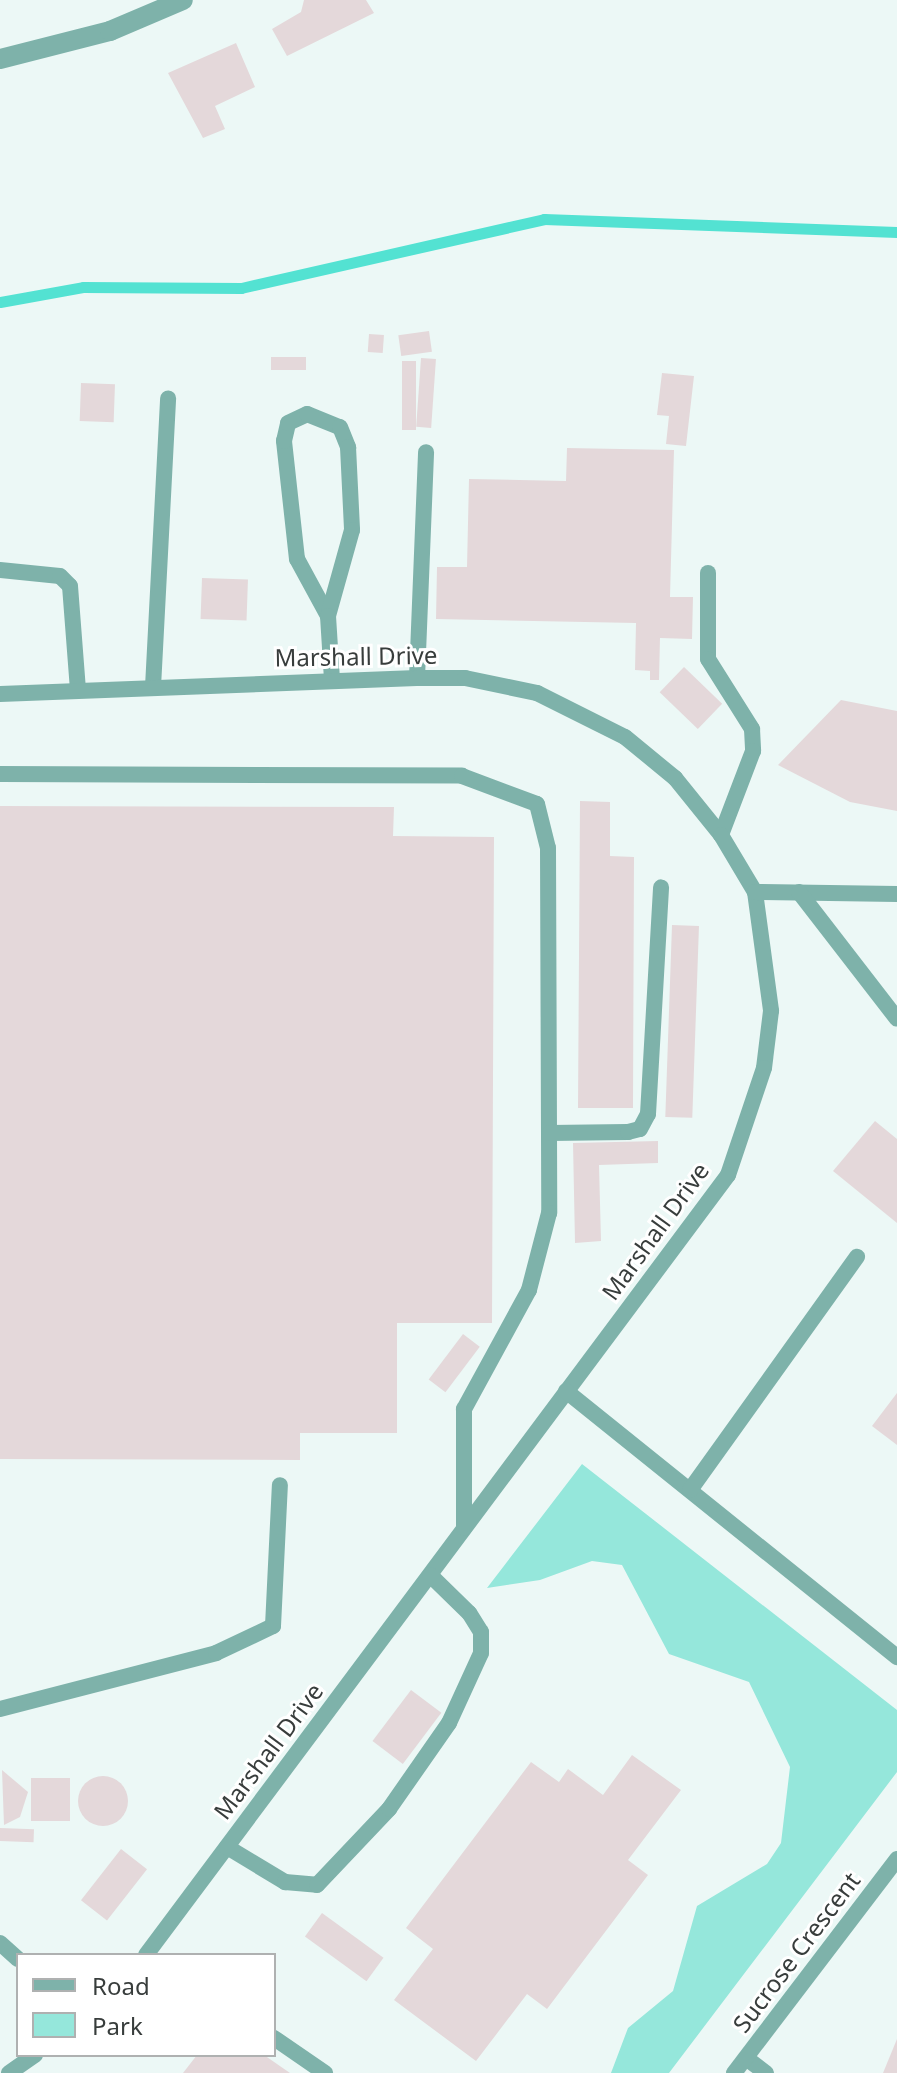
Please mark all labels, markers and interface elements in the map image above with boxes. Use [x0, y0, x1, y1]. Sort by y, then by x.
street label: Marshall Drive [274, 640, 438, 672]
street label: Marshall Drive [595, 1157, 715, 1305]
street label: Marshall Drive [207, 1677, 329, 1825]
street label: Sucrose Crescent [726, 1866, 866, 2038]
legend [16, 1953, 276, 2057]
text: Road [92, 1969, 150, 2002]
text: Park [92, 2009, 143, 2042]

